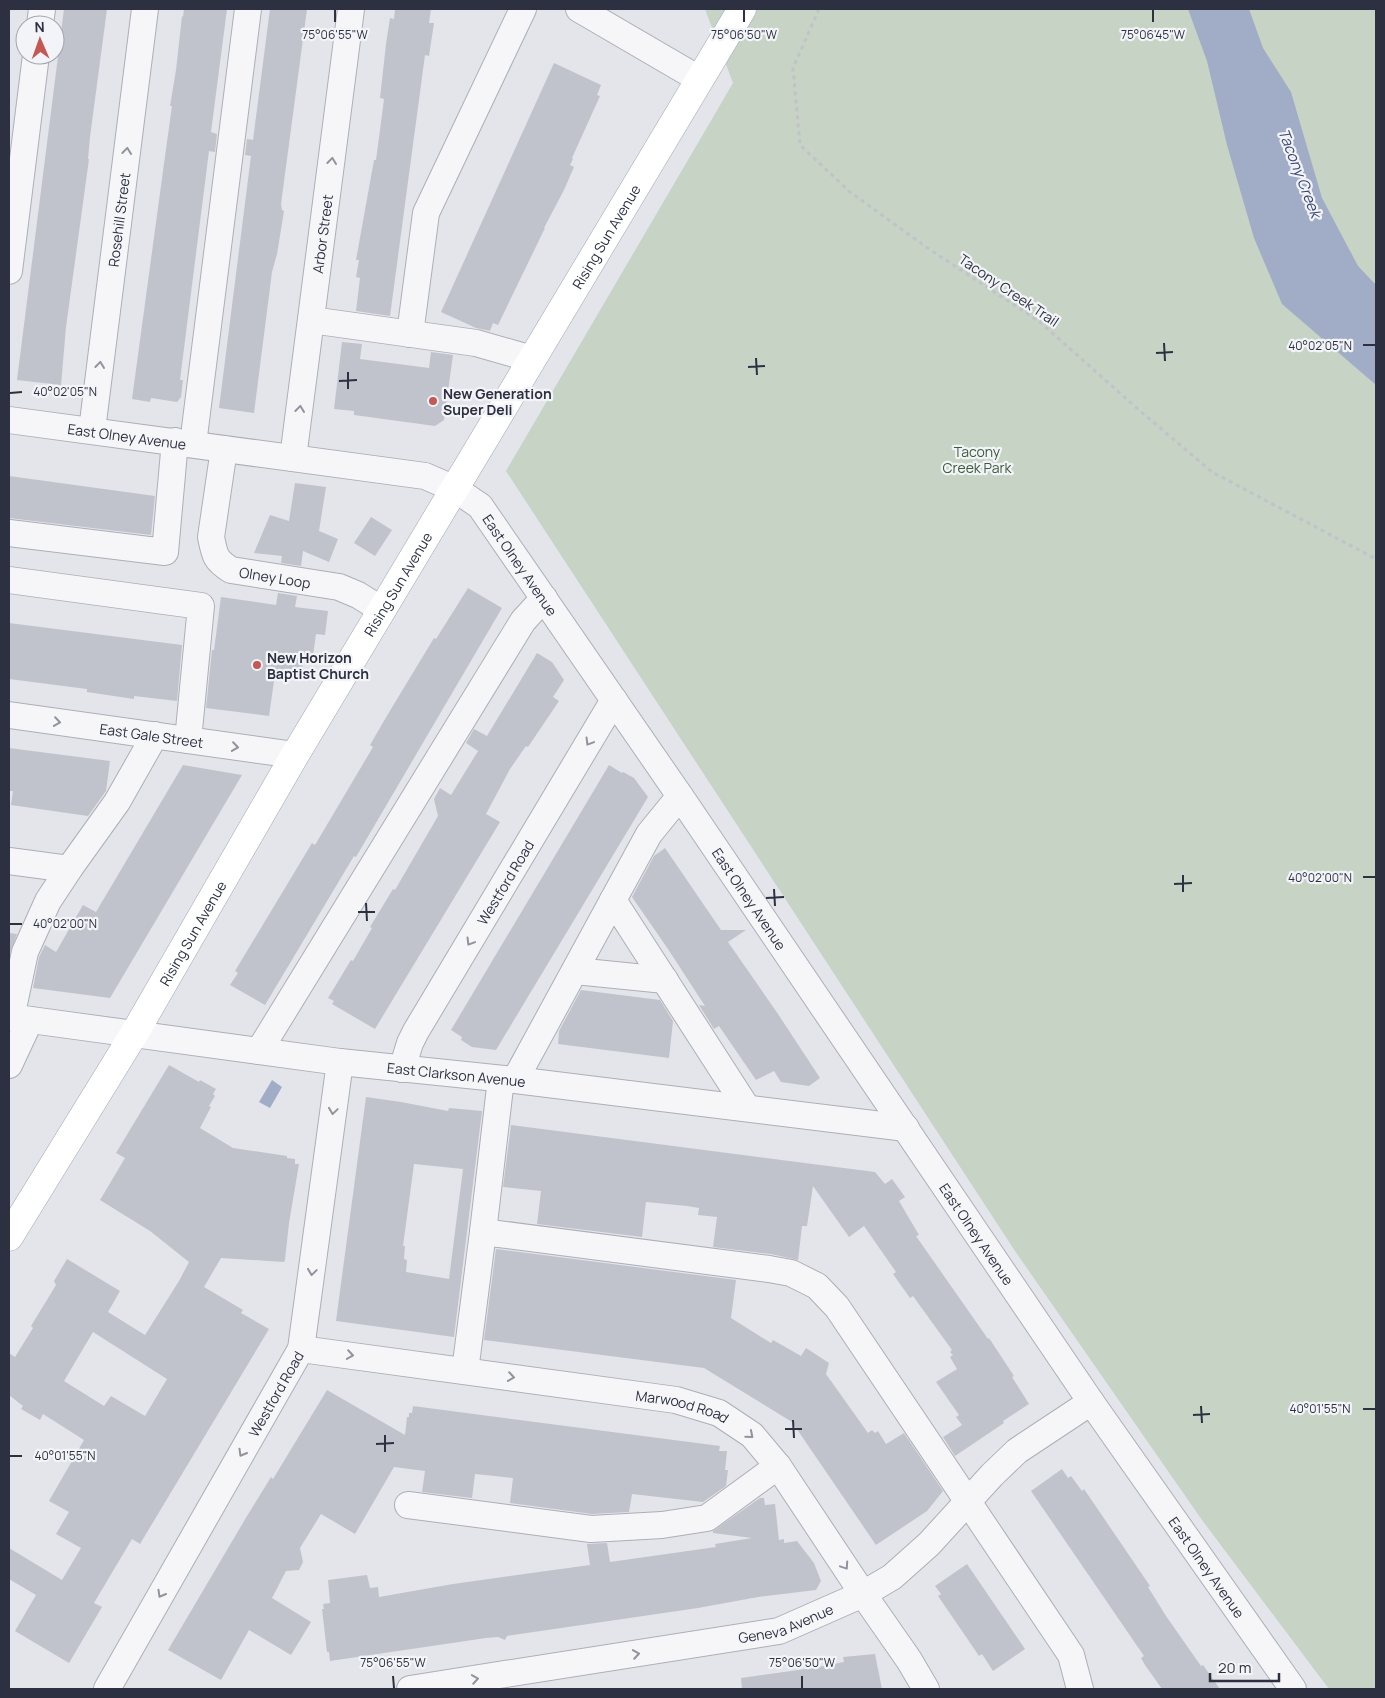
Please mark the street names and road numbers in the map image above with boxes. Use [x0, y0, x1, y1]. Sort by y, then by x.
street label: Rosehill Street [103, 171, 134, 268]
street label: Rising Sun Avenue [567, 181, 644, 292]
street label: Arbor Street [307, 193, 337, 275]
street label: Tacony Creek Trail [955, 249, 1063, 331]
street label: East Olney Avenue [66, 418, 187, 453]
street label: East Olney Avenue [479, 510, 562, 619]
street label: Rising Sun Avenue [359, 528, 436, 640]
street label: Olney Loop [238, 562, 312, 592]
street label: East Gale Street [98, 718, 205, 752]
street label: Westford Road [472, 836, 538, 928]
street label: East Olney Avenue [708, 844, 791, 953]
street label: Rising Sun Avenue [154, 877, 230, 989]
street label: East Clarkson Avenue [386, 1057, 527, 1091]
street label: East Olney Avenue [936, 1179, 1018, 1289]
street label: Westford Road [244, 1347, 307, 1440]
street label: Marwood Road [635, 1385, 733, 1427]
street label: East Olney Avenue [1165, 1513, 1249, 1621]
street label: Geneva Avenue [737, 1599, 836, 1647]

